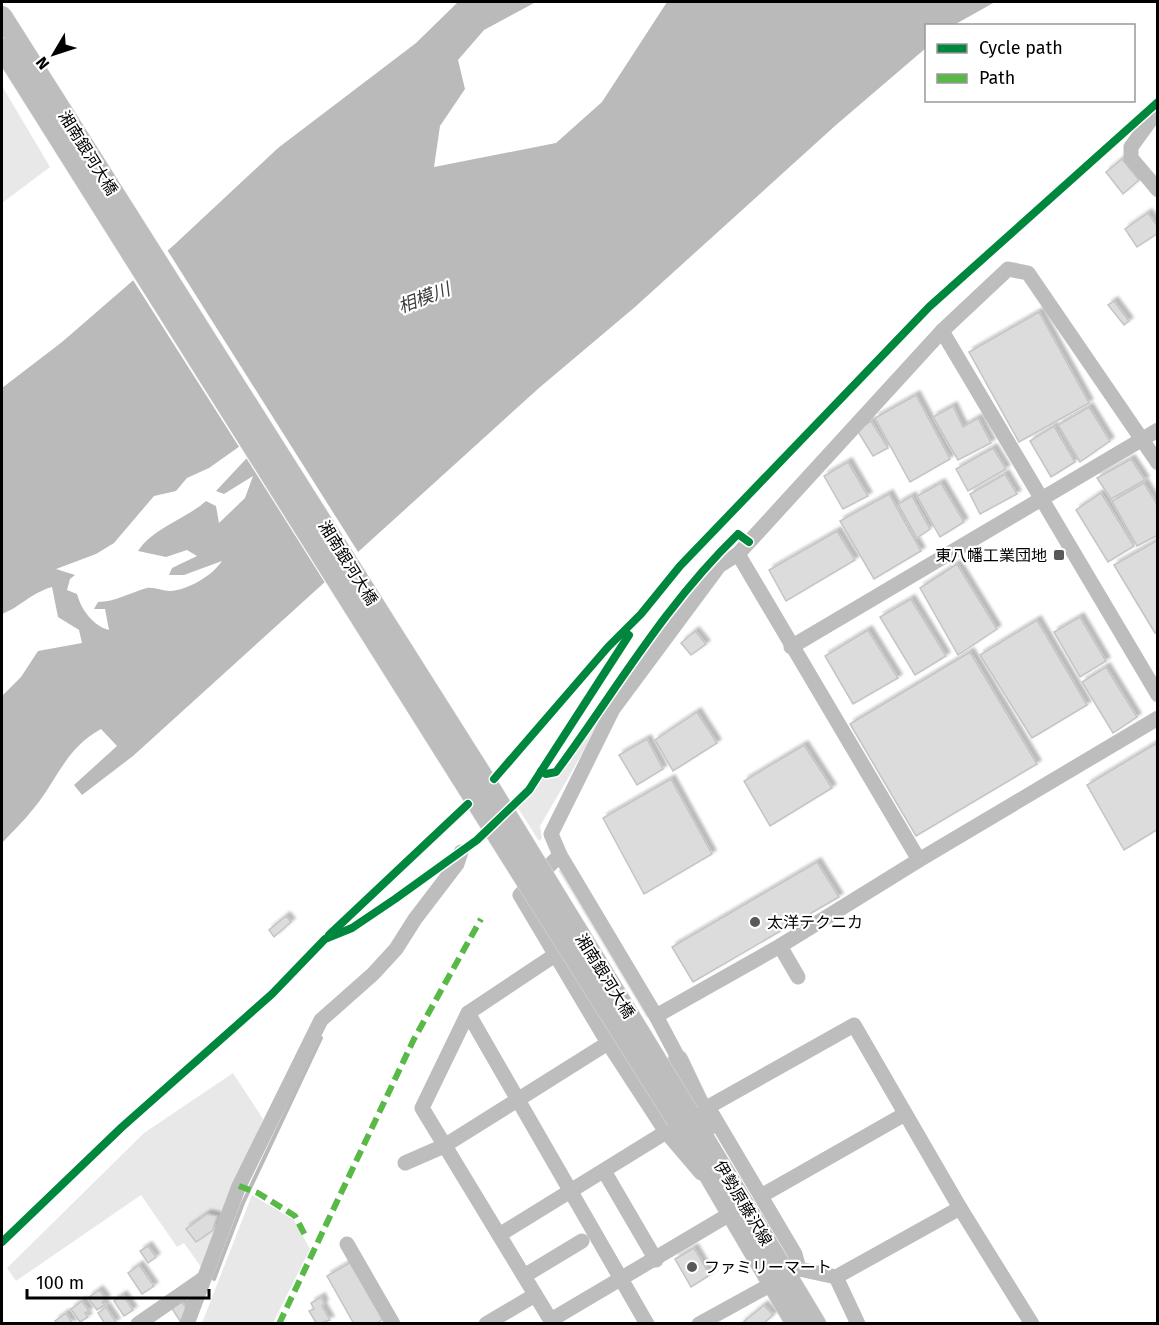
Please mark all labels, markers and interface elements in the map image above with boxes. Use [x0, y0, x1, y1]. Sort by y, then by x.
north arrow [24, 24, 84, 84]
legend [925, 24, 1135, 102]
text: Cycle path [979, 37, 1063, 59]
text: N [32, 53, 53, 73]
text: Path [979, 67, 1015, 89]
street label: 湘南銀河大橋 [55, 107, 121, 199]
water label: 相模川 [395, 277, 455, 318]
street label: 湘南銀河大橋 [315, 517, 381, 609]
place label: 東八幡工業団地 [935, 546, 1047, 565]
marker: 東八幡工業団地 [1052, 548, 1066, 562]
place label: 太洋テクニカ [767, 913, 863, 932]
marker: 太洋テクニカ [748, 915, 762, 929]
street label: 湘南銀河大橋 [572, 930, 638, 1022]
street label: 伊勢原藤沢線 [710, 1157, 776, 1249]
place label: ファミリーマート [704, 1258, 832, 1277]
marker: ファミリーマート [685, 1260, 699, 1274]
scale bar [27, 1262, 208, 1300]
text: 100 m [36, 1272, 84, 1294]

